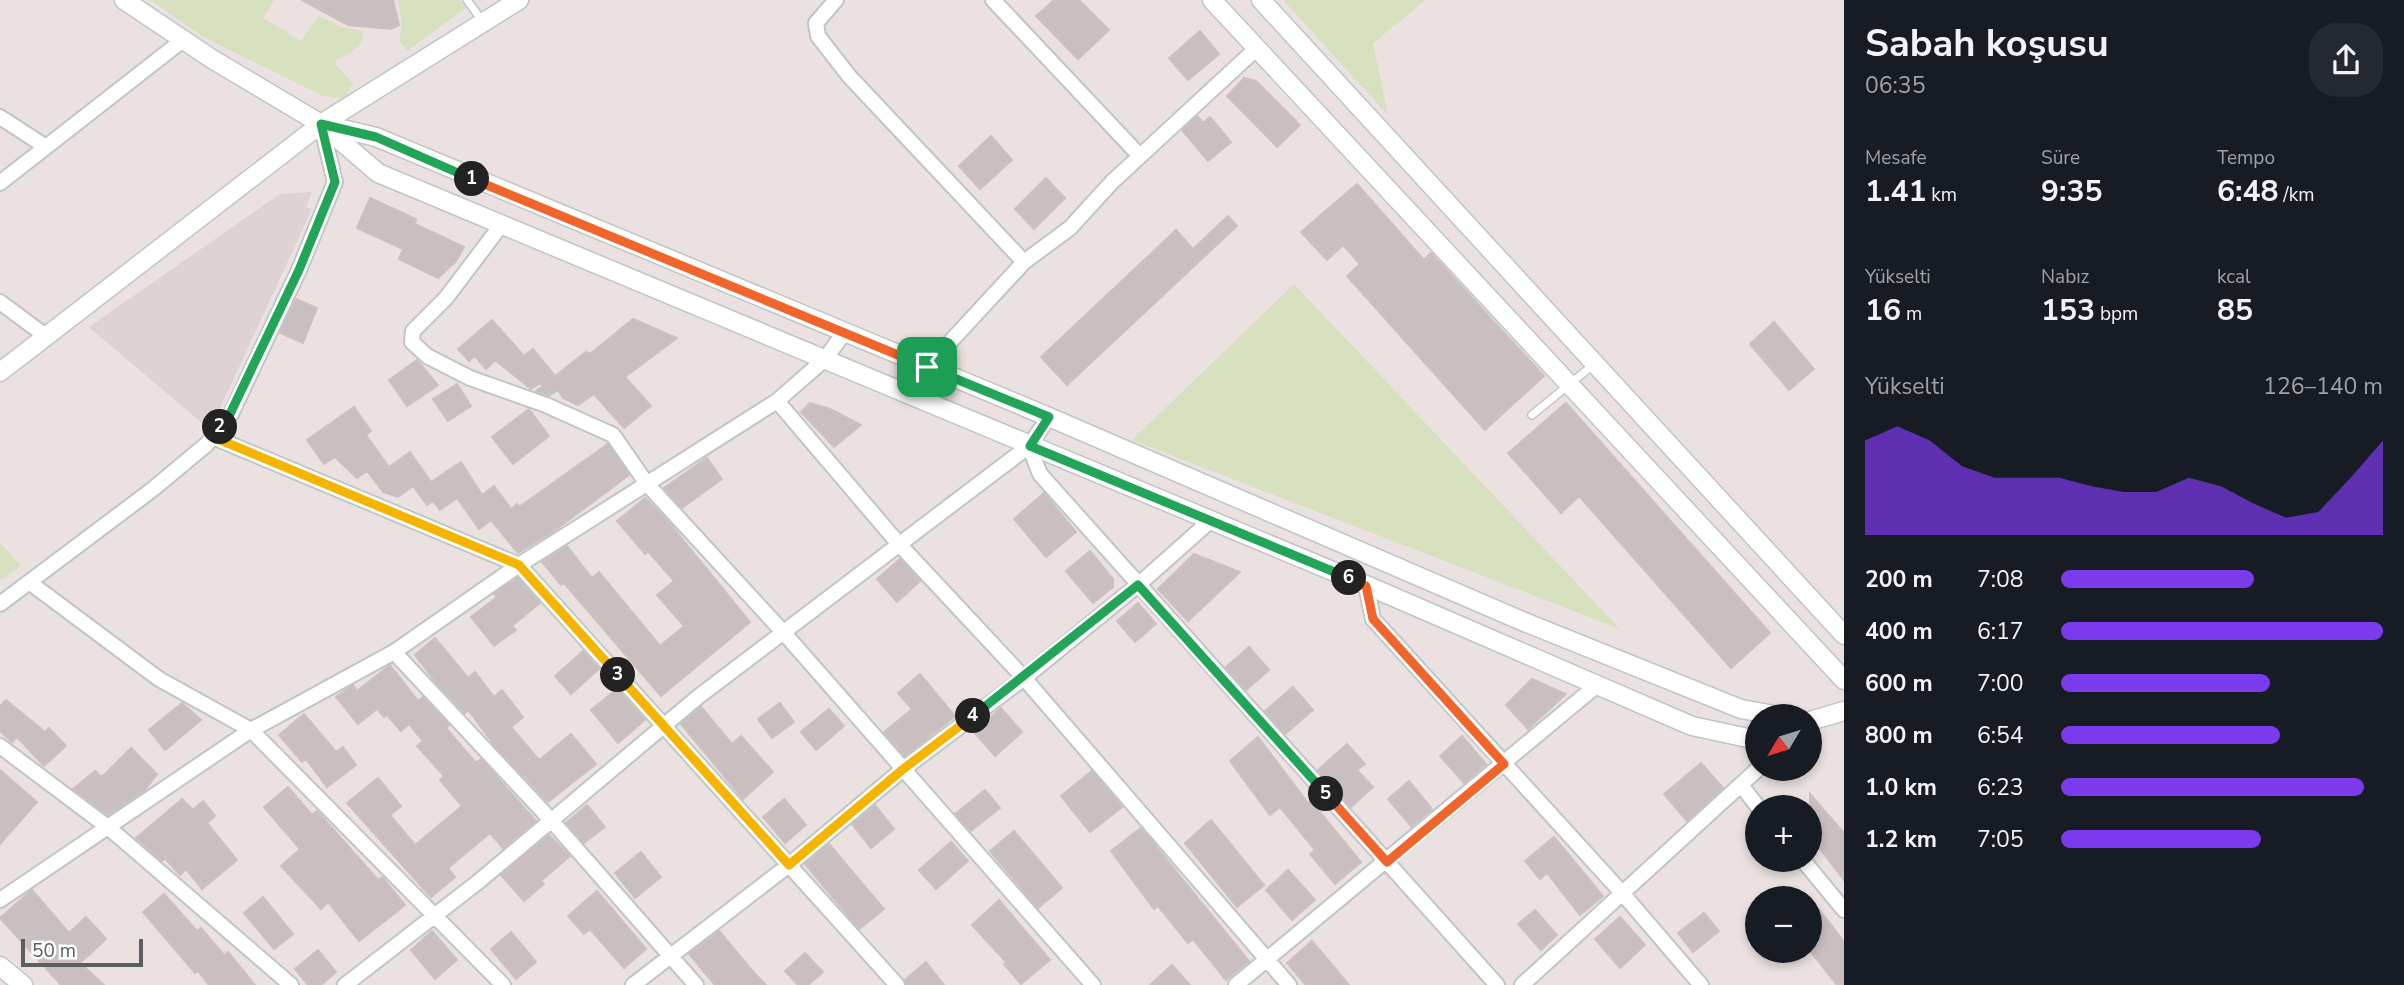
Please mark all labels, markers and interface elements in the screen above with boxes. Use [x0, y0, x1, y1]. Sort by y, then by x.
text: Sabah koşusu [1865, 18, 2109, 69]
button: share [2309, 23, 2383, 97]
text: 06:35 [1865, 70, 1925, 101]
text: Mesafe [1865, 145, 1927, 171]
text: Süre [2041, 145, 2080, 171]
text: Tempo [2217, 145, 2275, 171]
pin: 1 [454, 162, 490, 196]
text: 1 [466, 165, 477, 191]
text: 1.41 [1865, 171, 1926, 212]
text: 9:35 [2041, 171, 2102, 212]
text: 6:48 [2217, 171, 2278, 212]
text: km [1926, 182, 1957, 208]
text: /km [2278, 182, 2314, 208]
text: Yükselti [1865, 264, 1931, 290]
text: Nabız [2041, 264, 2089, 290]
text: kcal [2217, 264, 2251, 290]
text: 16 [1865, 290, 1901, 331]
text: 153 [2041, 290, 2095, 331]
text: 85 [2217, 290, 2253, 331]
text: m [1901, 301, 1922, 327]
text: bpm [2095, 301, 2138, 327]
pin [897, 337, 957, 397]
icon: arrive [908, 348, 946, 386]
text: Yükselti [1865, 371, 1945, 402]
text: 126–140 m [2263, 371, 2383, 402]
pin: 2 [202, 410, 238, 444]
text: 2 [214, 413, 225, 439]
pin: 6 [1332, 560, 1366, 596]
text: 6 [1343, 564, 1354, 590]
text: 200 m [1865, 564, 1933, 595]
text: 7:08 [1977, 564, 2024, 595]
text: 400 m [1865, 616, 1933, 647]
text: 6:17 [1977, 616, 2024, 647]
pin: 3 [600, 658, 636, 692]
text: 3 [612, 661, 623, 687]
text: 600 m [1865, 668, 1933, 699]
text: 7:00 [1977, 668, 2024, 699]
pin: 4 [956, 698, 990, 734]
text: 4 [967, 702, 978, 728]
north arrow [1745, 704, 1822, 780]
map controls [1745, 704, 1822, 963]
text: 800 m [1865, 720, 1933, 751]
text: 6:54 [1977, 720, 2024, 751]
text: 1.0 km [1865, 772, 1937, 803]
text: 6:23 [1977, 772, 2024, 803]
pin: 5 [1308, 776, 1344, 812]
text: 5 [1320, 780, 1331, 806]
button: + [1745, 795, 1822, 872]
text: 1.2 km [1865, 824, 1937, 855]
text: 7:05 [1977, 824, 2024, 855]
button: − [1745, 886, 1822, 963]
scale bar [21, 936, 144, 968]
text: 50 m [32, 938, 76, 964]

